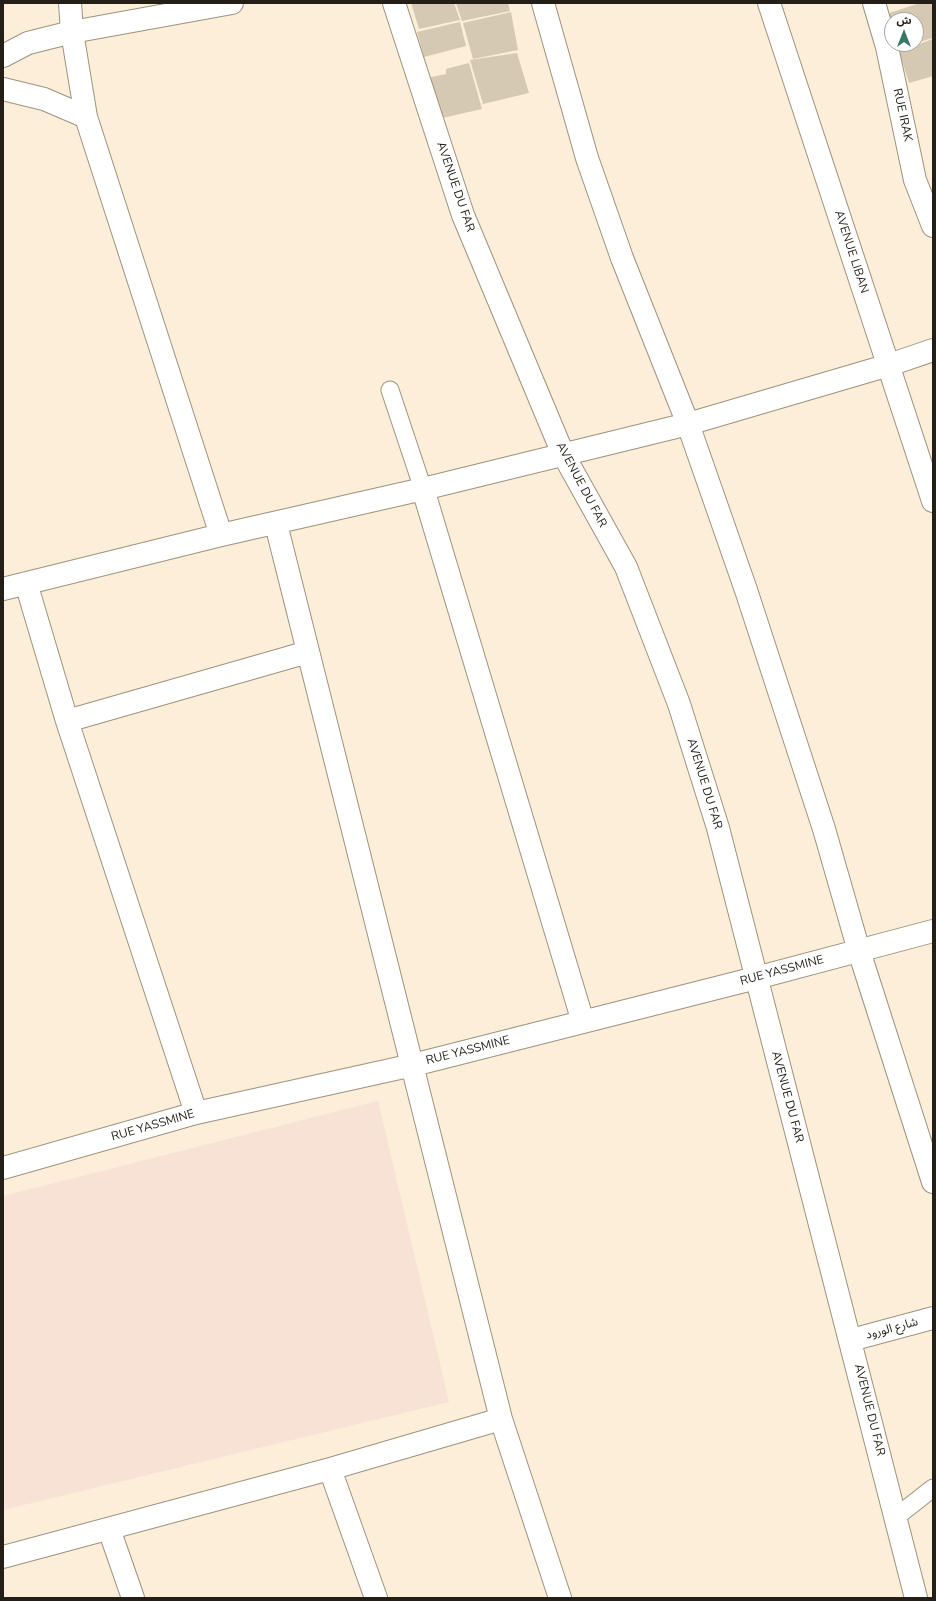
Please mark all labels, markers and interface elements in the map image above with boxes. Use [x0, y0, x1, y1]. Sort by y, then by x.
north arrow [884, 12, 924, 52]
text: ش [896, 13, 912, 28]
street label: RUE IRAK [889, 87, 915, 143]
street label: AVENUE DU FAR [433, 140, 477, 234]
street label: AVENUE LIBAN [831, 209, 871, 295]
street label: AVENUE DU FAR [552, 440, 610, 530]
street label: AVENUE DU FAR [683, 737, 725, 831]
street label: RUE YASSMINE [739, 953, 825, 989]
street label: RUE YASSMINE [425, 1034, 511, 1068]
street label: AVENUE DU FAR [768, 1050, 806, 1144]
street label: RUE YASSMINE [110, 1107, 196, 1145]
street label: شارع الورود [864, 1315, 920, 1343]
street label: AVENUE DU FAR [851, 1362, 887, 1458]

